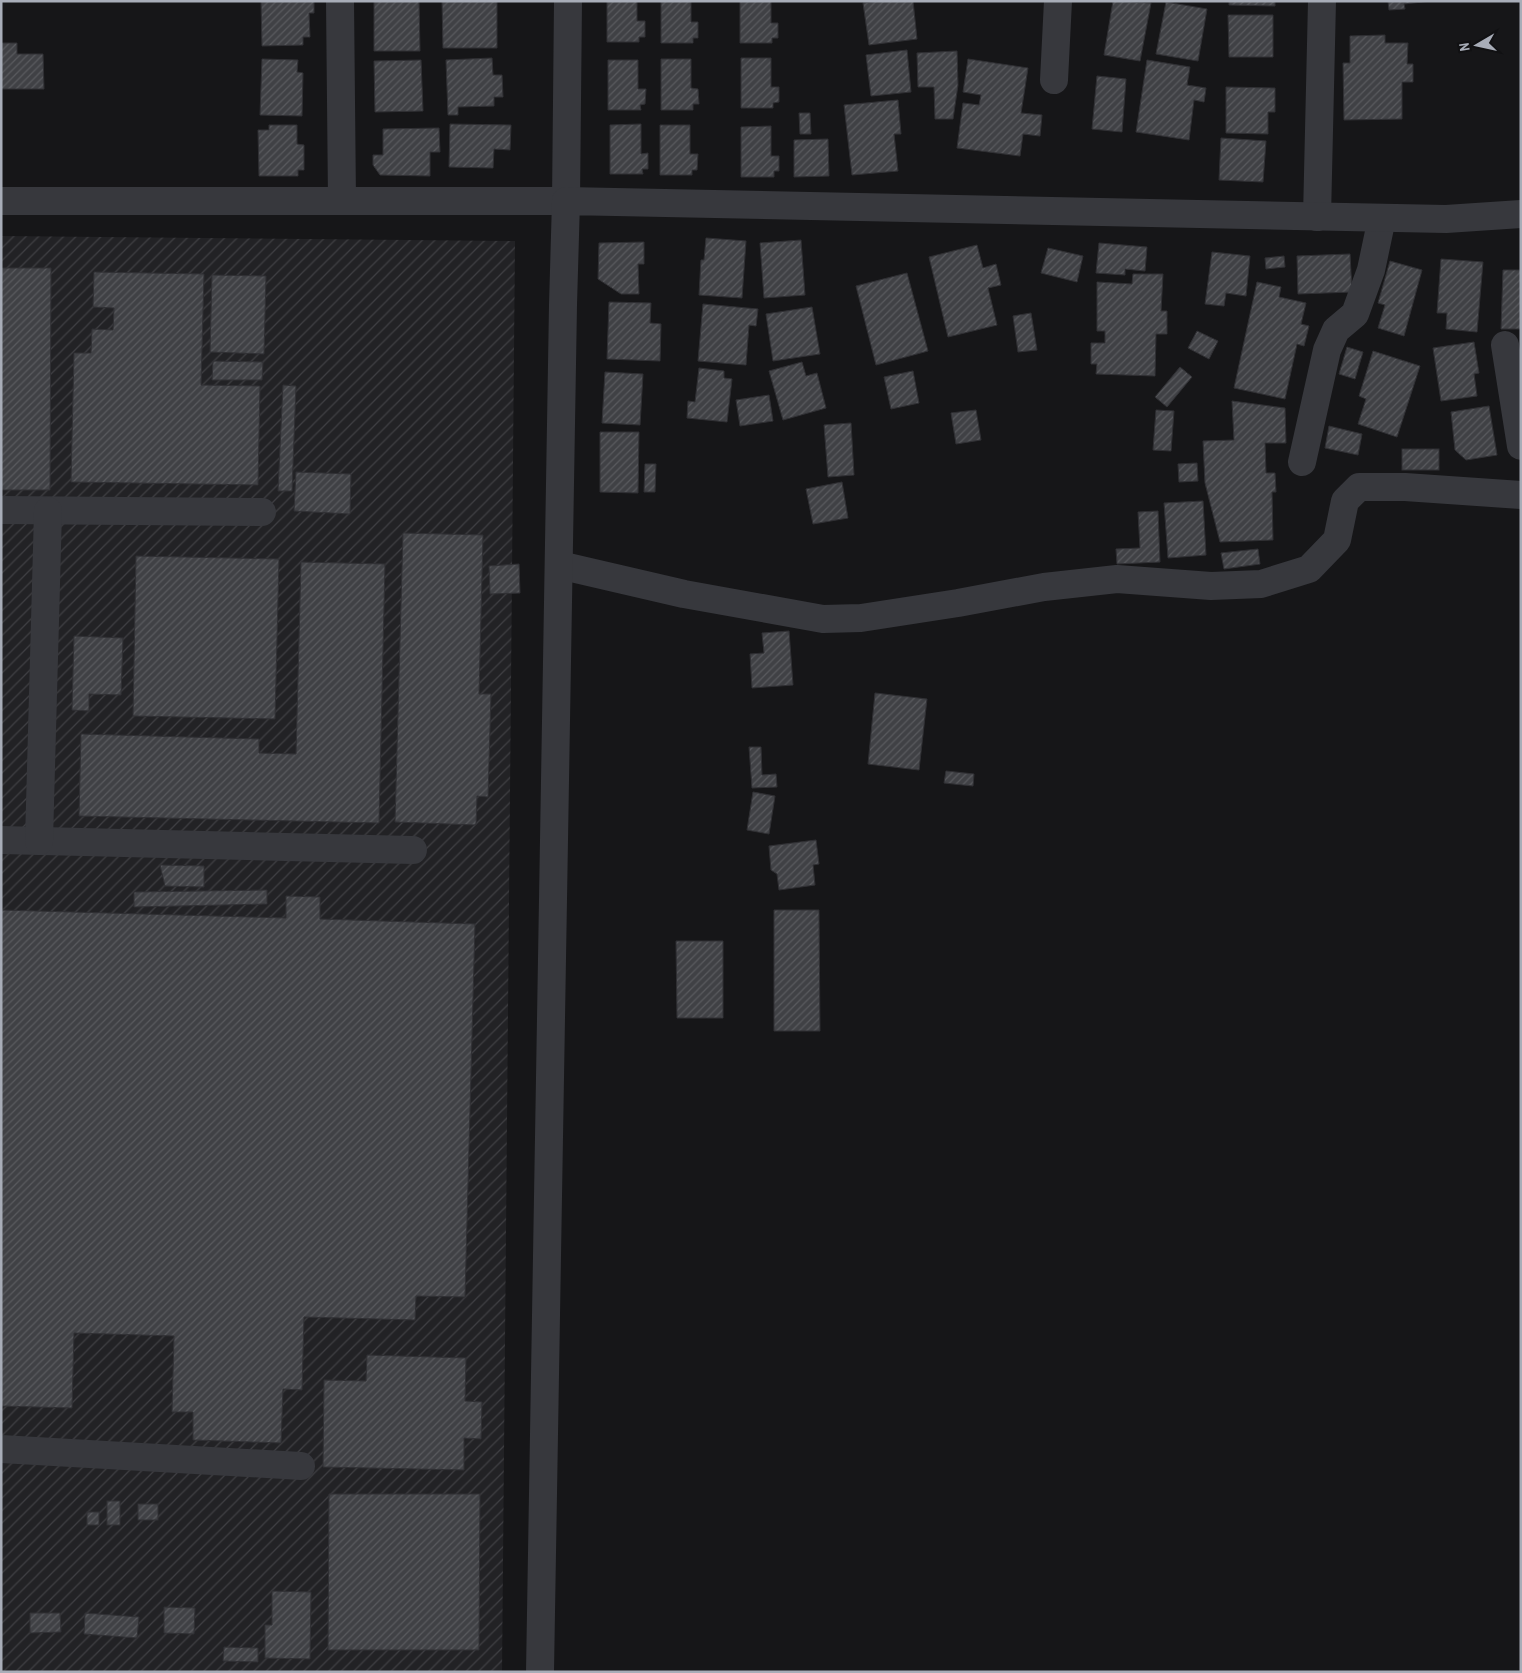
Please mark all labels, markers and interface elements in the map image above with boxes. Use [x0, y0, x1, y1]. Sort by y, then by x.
north arrow [1452, 20, 1502, 70]
text: N [1455, 42, 1474, 53]

